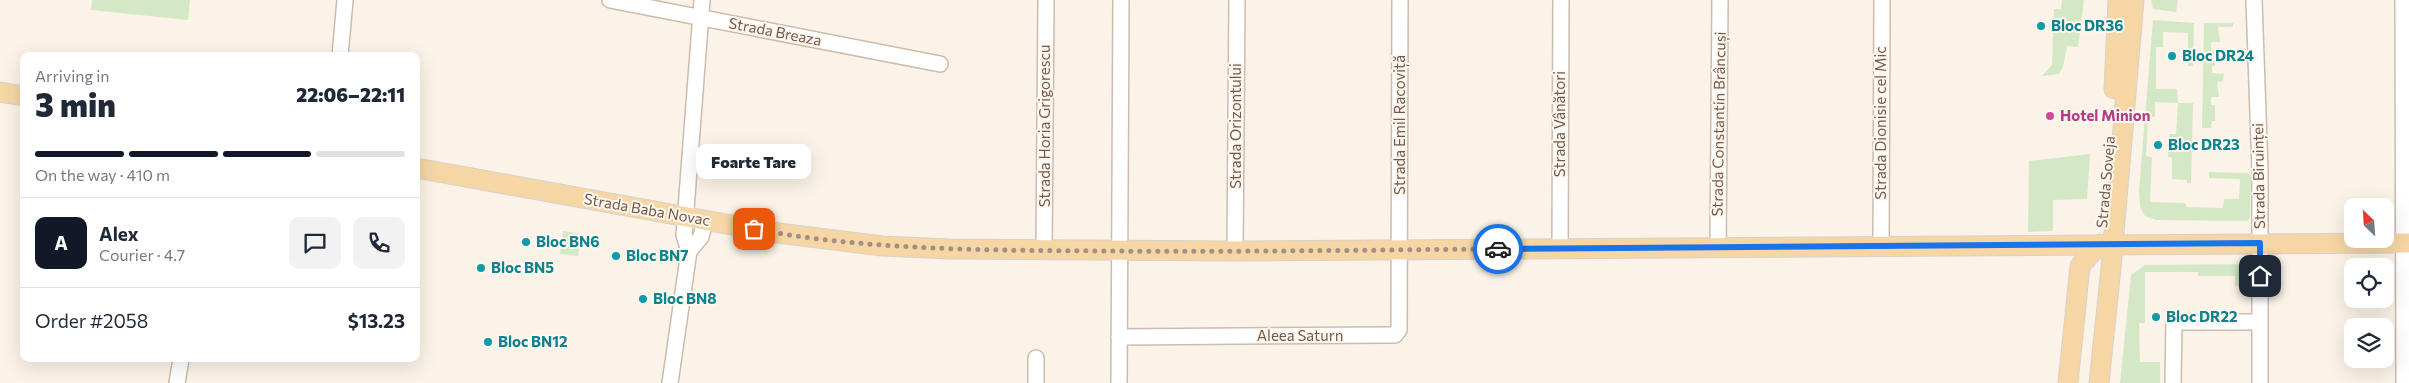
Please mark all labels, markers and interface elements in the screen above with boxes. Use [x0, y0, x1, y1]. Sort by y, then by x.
street label: Strada Breaza [727, 13, 823, 49]
place label: Bloc DR36 [2051, 16, 2123, 34]
marker: Bloc DR36 [2035, 20, 2047, 32]
street label: Strada Constantin Brâncuși [1707, 31, 1731, 217]
street label: Strada Horia Grigorescu [1035, 45, 1053, 207]
street label: Strada Dionisie cel Mic [1871, 46, 1889, 200]
place label: Bloc DR24 [2182, 46, 2254, 64]
marker: Bloc DR24 [2166, 50, 2178, 62]
street label: Strada Emil Racoviță [1390, 55, 1410, 195]
street label: Strada Orizontului [1226, 63, 1244, 189]
text: Arriving in [35, 66, 109, 85]
street label: Strada Vânători [1550, 71, 1568, 177]
text: 22:06–22:11 [296, 83, 405, 106]
text: 3 min [35, 84, 116, 124]
place label: Hotel Minion [2060, 106, 2150, 124]
marker: Hotel Minion [2044, 110, 2056, 122]
street label: Strada Biruinței [2248, 123, 2270, 229]
street label: Strada Soveja [2092, 135, 2118, 229]
place label: Bloc DR23 [2168, 135, 2240, 153]
marker: Bloc DR23 [2152, 139, 2164, 151]
callout: Foarte Tare [696, 144, 812, 179]
text: Foarte Tare [711, 152, 796, 171]
text: On the way · 410 m [35, 165, 170, 184]
street label: Strada Baba Novac [583, 189, 712, 229]
north arrow [2344, 198, 2394, 248]
map controls [2344, 198, 2394, 368]
pin [733, 208, 775, 250]
icon: bag [740, 215, 768, 243]
button: chat [289, 217, 341, 269]
button: phone [353, 217, 405, 269]
text: Alex [99, 222, 139, 245]
courier [1473, 224, 1523, 274]
text: A [54, 231, 68, 254]
place label: Bloc BN6 [536, 232, 600, 250]
icon: car [1484, 235, 1512, 263]
marker: Bloc BN6 [520, 236, 532, 248]
text: Courier · 4.7 [99, 245, 185, 264]
place label: Bloc BN7 [626, 246, 689, 264]
marker: Bloc BN7 [610, 250, 622, 262]
pin [2239, 255, 2281, 297]
place label: Bloc BN5 [491, 258, 554, 276]
button: locate [2344, 258, 2394, 308]
marker: Bloc BN5 [475, 262, 487, 274]
icon: home [2246, 262, 2274, 290]
place label: Bloc BN8 [653, 289, 717, 307]
marker: Bloc BN8 [637, 293, 649, 305]
place label: Bloc DR22 [2166, 307, 2238, 325]
text: Order #2058 [35, 309, 148, 332]
text: $13.23 [348, 309, 405, 332]
marker: Bloc DR22 [2150, 311, 2162, 323]
button: layers [2344, 318, 2394, 368]
street label: Aleea Saturn [1257, 326, 1343, 344]
place label: Bloc BN12 [498, 332, 568, 350]
marker: Bloc BN12 [482, 336, 494, 348]

